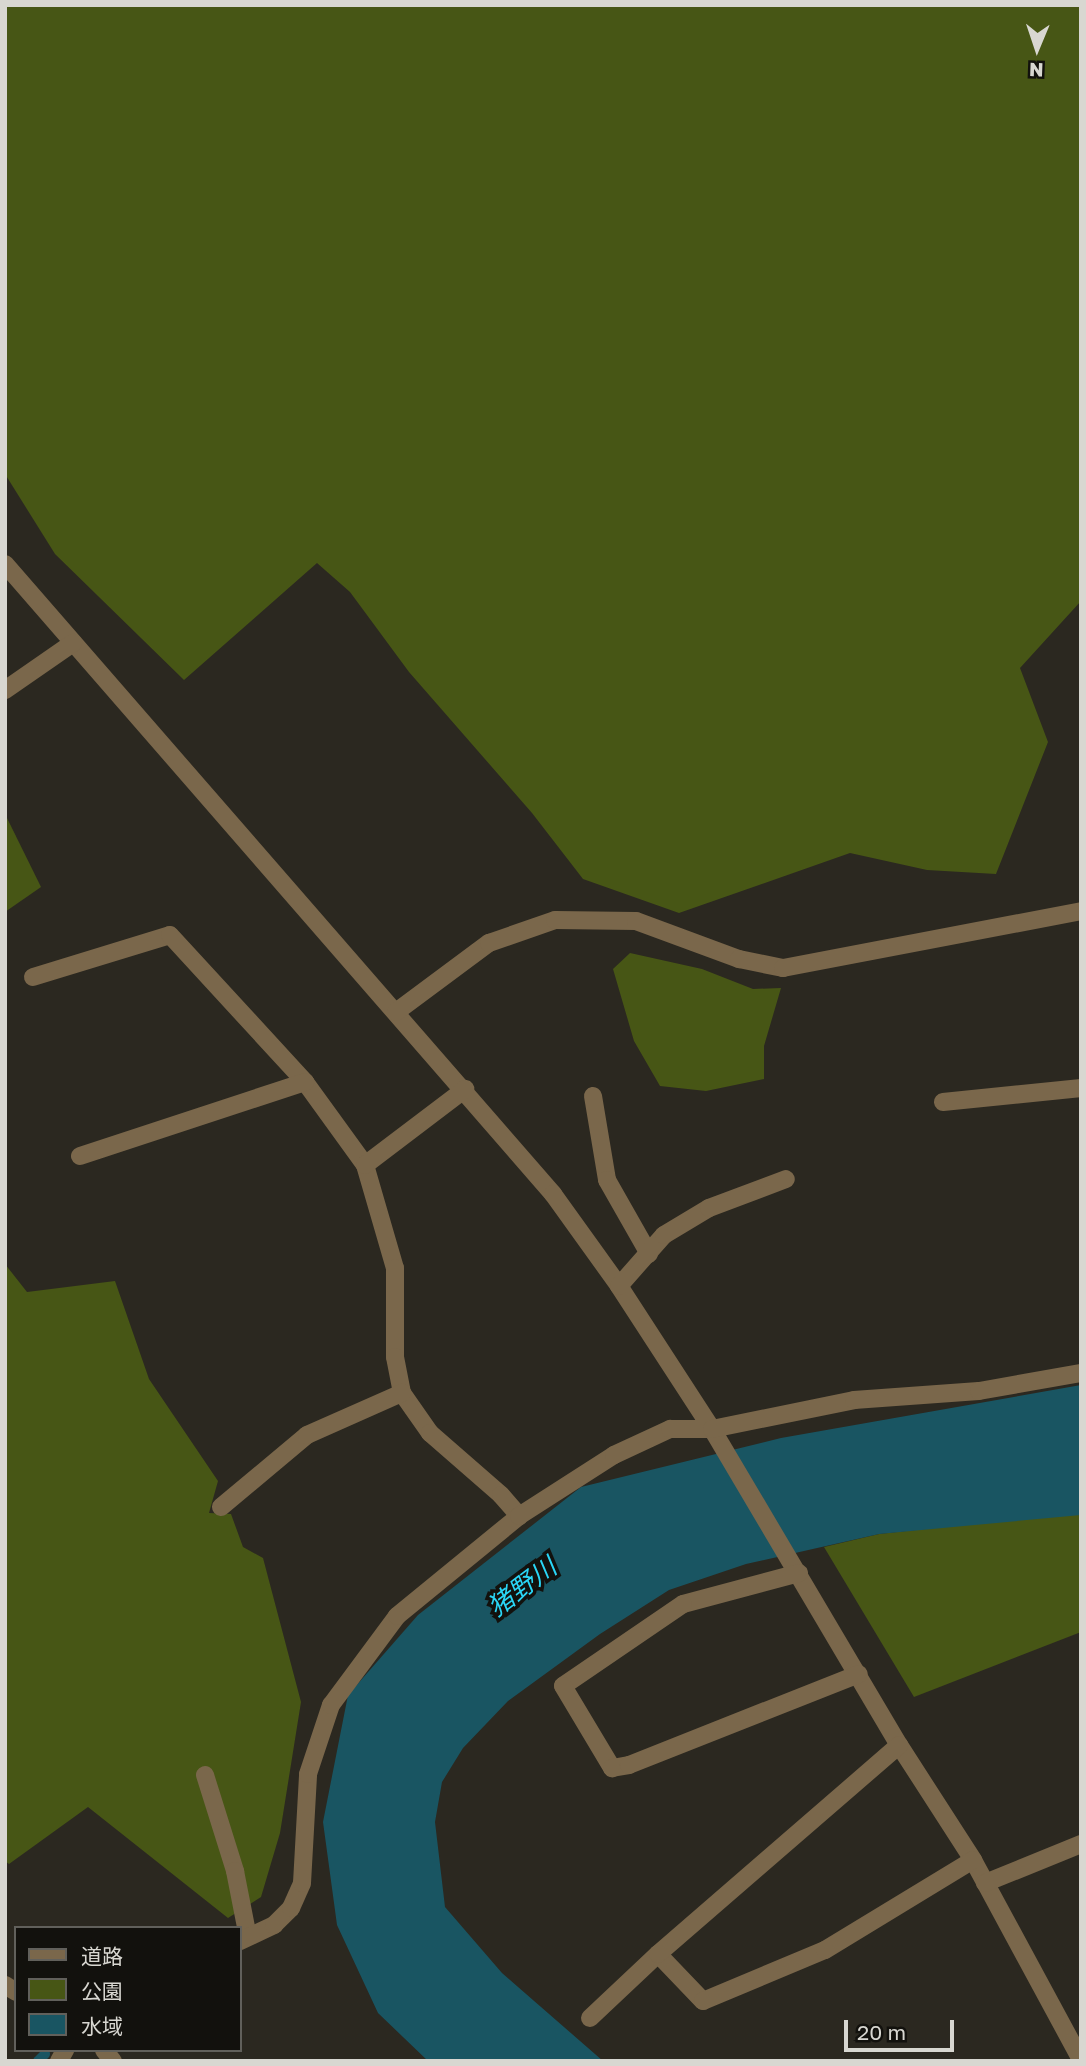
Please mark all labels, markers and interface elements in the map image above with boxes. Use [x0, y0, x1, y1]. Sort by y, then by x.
north arrow [1002, 14, 1072, 84]
text: N [1029, 59, 1044, 82]
water label: 猪野川 [481, 1551, 563, 1623]
legend [14, 1926, 242, 2052]
text: 道路 [81, 1943, 123, 1969]
text: 公園 [81, 1978, 123, 2004]
scale bar [848, 2007, 958, 2050]
text: 水域 [81, 2013, 123, 2039]
text: 20 m [857, 2019, 906, 2045]

